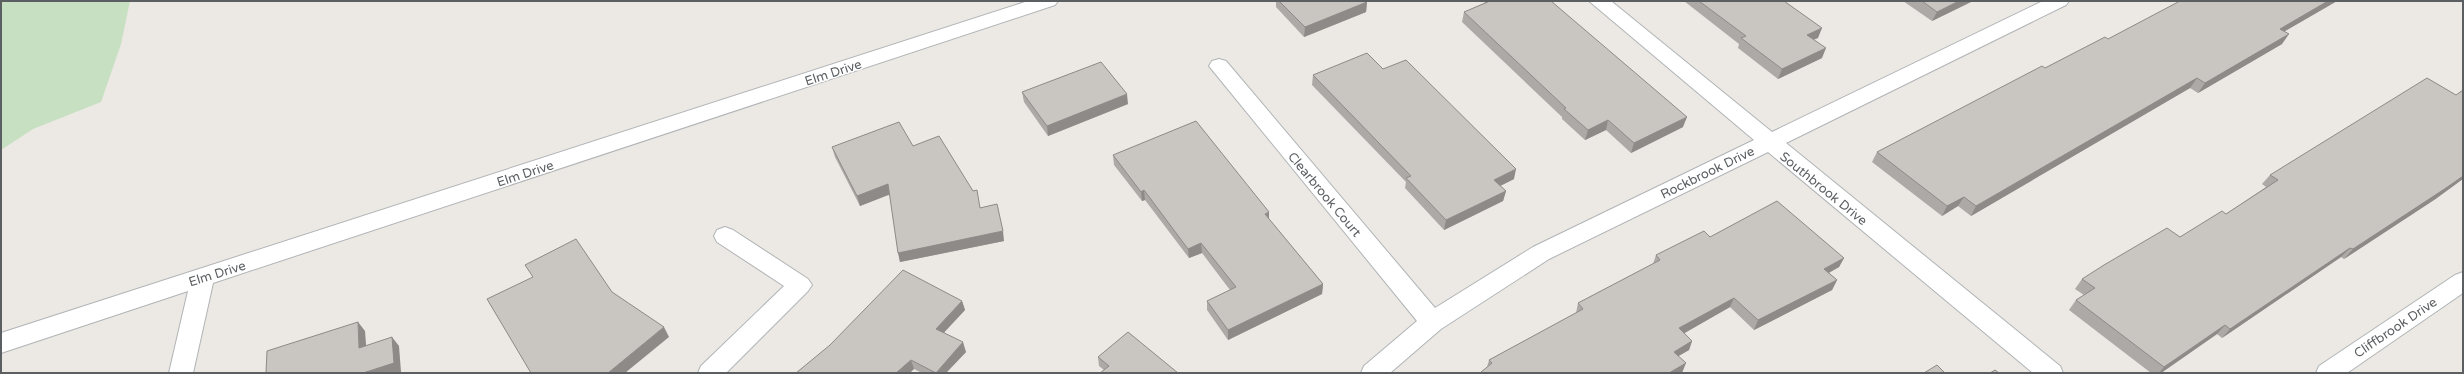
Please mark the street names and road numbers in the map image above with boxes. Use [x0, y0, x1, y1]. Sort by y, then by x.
street label: Elm Drive [803, 56, 864, 90]
street label: Rockbrook Drive [1658, 143, 1757, 203]
street label: Clearbrook Court [1284, 149, 1364, 240]
street label: Southbrook Drive [1776, 149, 1870, 229]
street label: Elm Drive [495, 157, 556, 191]
street label: Elm Drive [187, 258, 248, 290]
street label: Cliffbrook Drive [2351, 294, 2440, 362]

